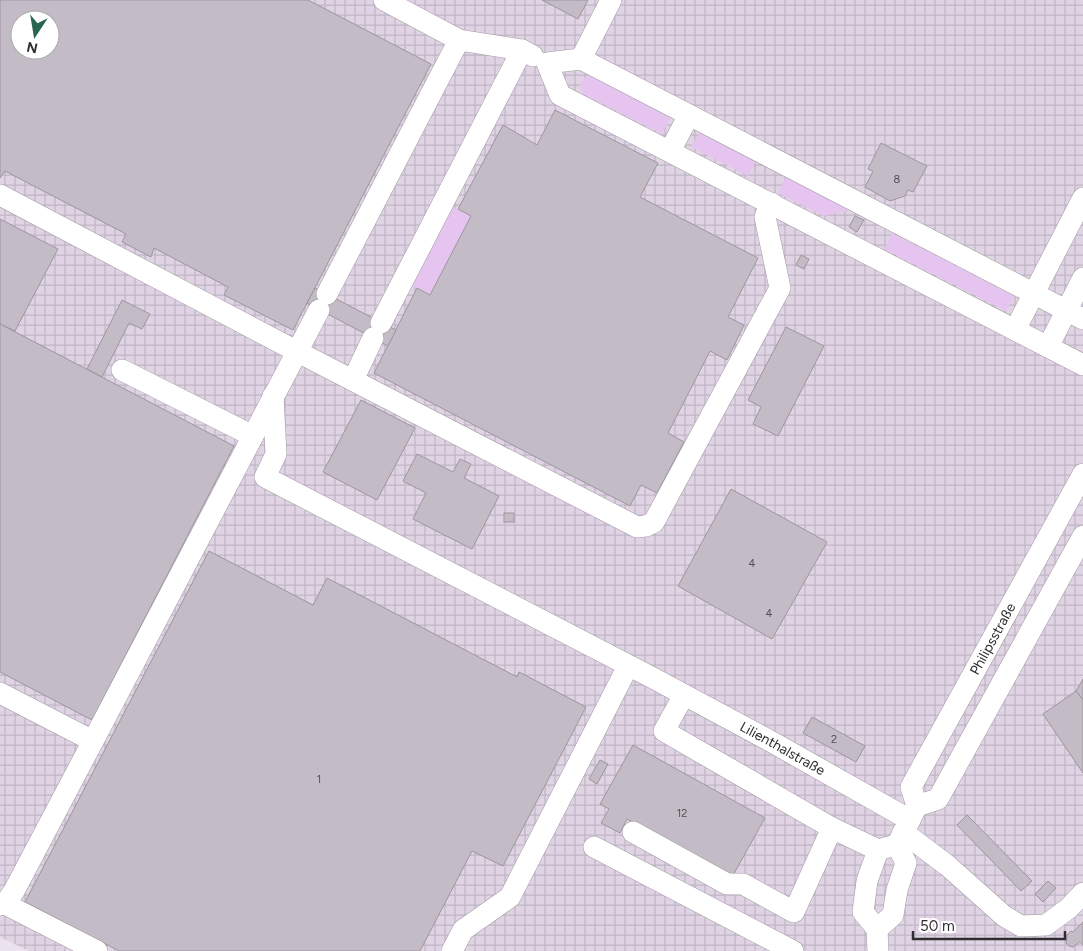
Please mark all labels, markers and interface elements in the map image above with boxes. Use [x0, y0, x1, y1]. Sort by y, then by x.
north arrow [10, 10, 60, 60]
text: N [25, 38, 39, 57]
house number: 8 [894, 173, 901, 186]
house number: 4 [749, 557, 756, 570]
street label: Philipsstraße [966, 600, 1019, 678]
house number: 4 [766, 607, 773, 620]
street label: Lilienthalstraße [737, 718, 829, 779]
house number: 2 [831, 733, 837, 746]
house number: 1 [317, 773, 321, 786]
house number: 12 [677, 807, 687, 820]
scale bar [913, 908, 1066, 940]
text: 50 m [920, 917, 955, 935]

